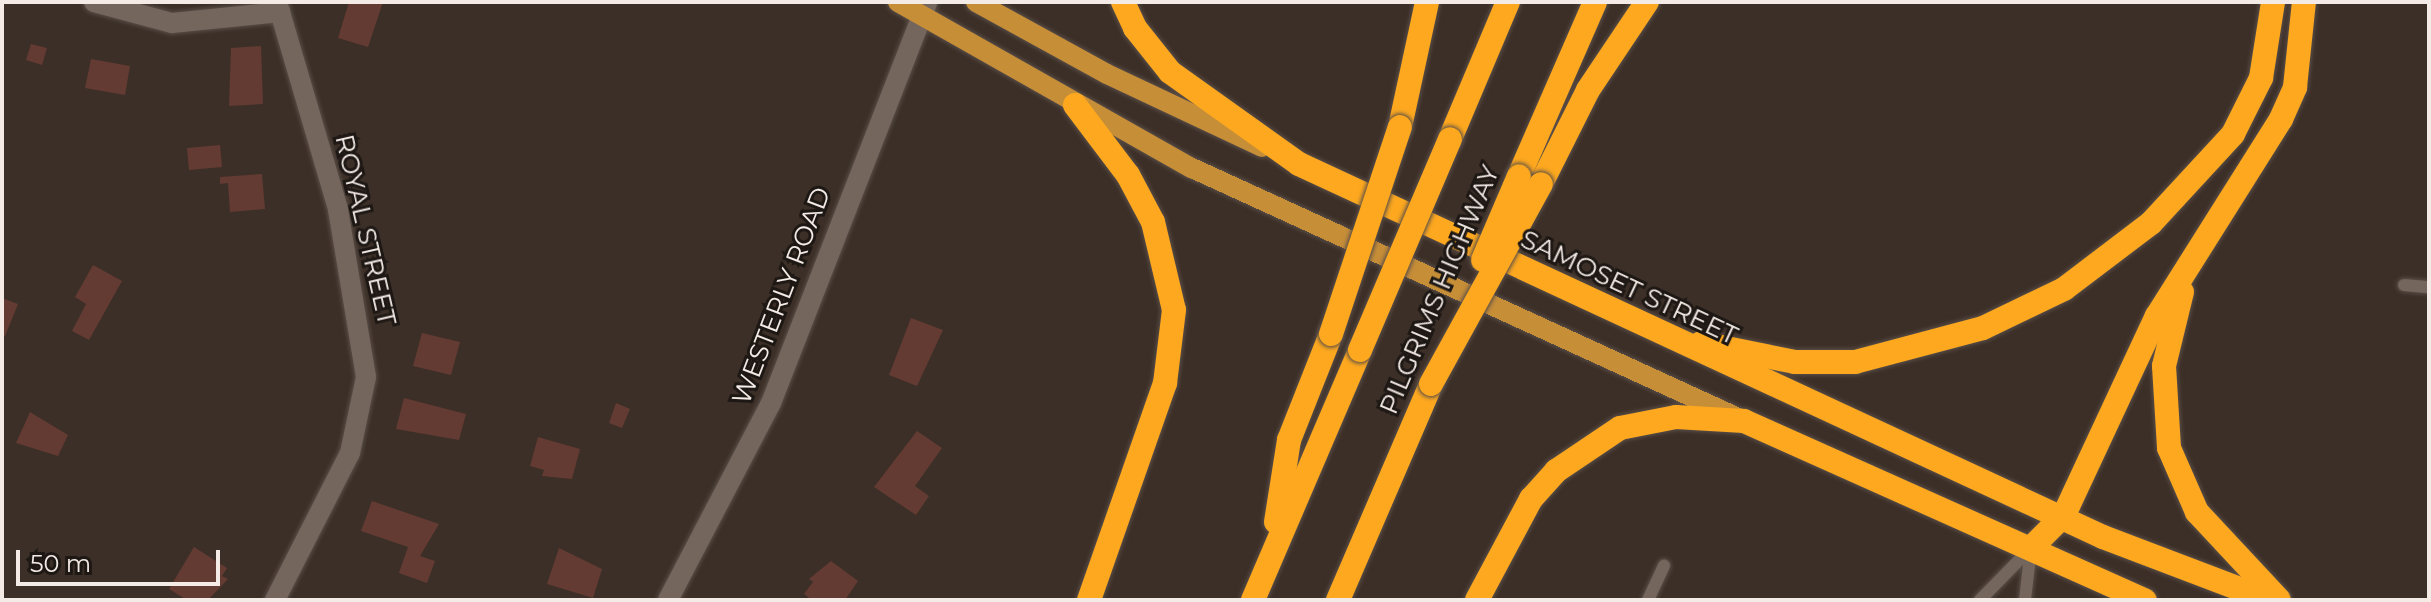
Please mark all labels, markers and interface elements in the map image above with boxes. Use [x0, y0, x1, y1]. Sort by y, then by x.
street label: ROYAL STREET [328, 131, 402, 329]
street label: PILGRIMS HIGHWAY [1373, 161, 1507, 419]
street label: WESTERLY ROAD [726, 183, 838, 409]
street label: SAMOSET STREET [1516, 224, 1742, 352]
scale bar [20, 534, 224, 584]
text: 50 m [30, 549, 91, 578]

